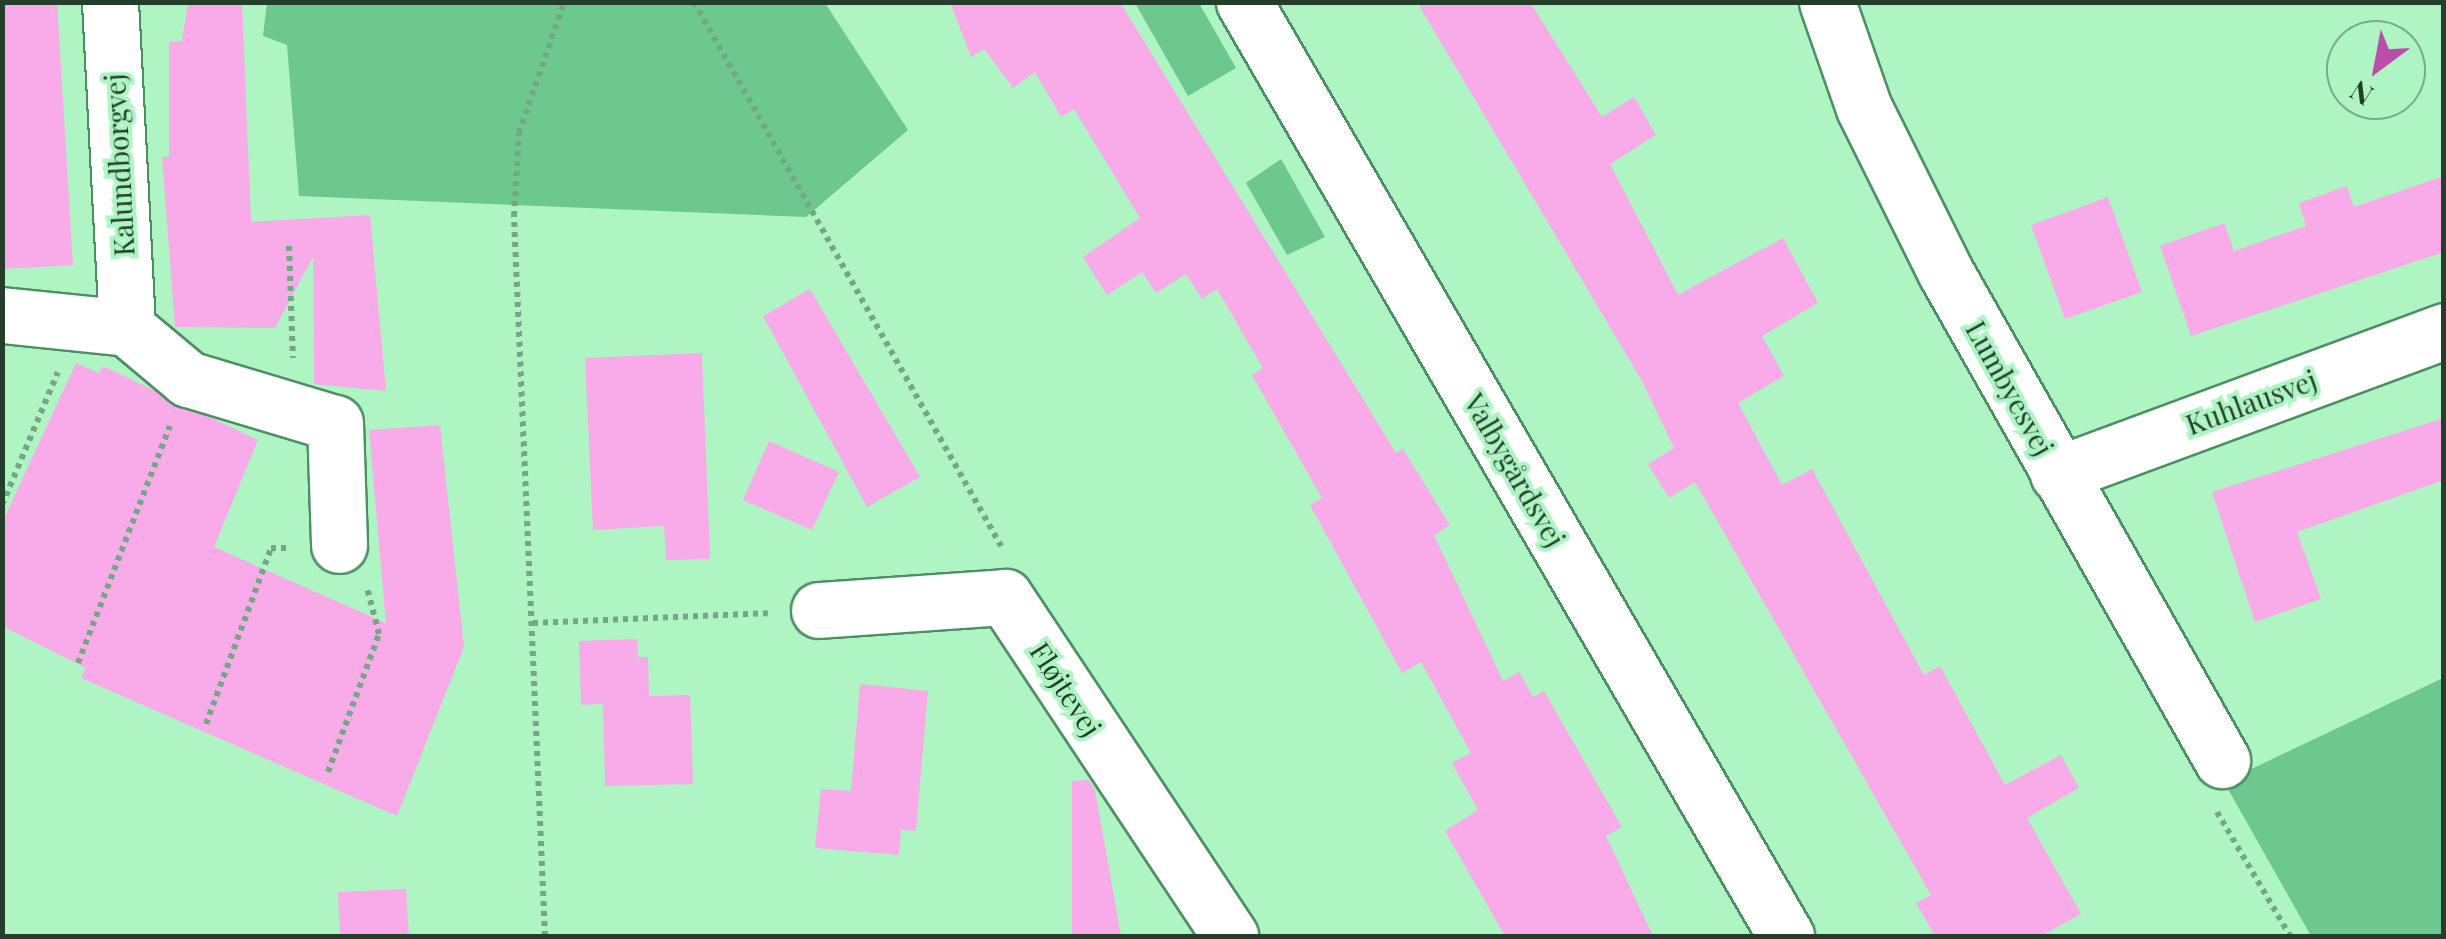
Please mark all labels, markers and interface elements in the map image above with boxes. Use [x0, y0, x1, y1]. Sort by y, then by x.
north arrow [2326, 20, 2426, 120]
street label: Kalundborgvej [97, 73, 141, 257]
text: N [2343, 73, 2379, 115]
street label: Lumbyesvej [1959, 315, 2061, 461]
street label: Kuhlausvej [2181, 363, 2321, 441]
street label: Valbygårdsvej [1458, 387, 1572, 553]
street label: Fløjtevej [1023, 636, 1109, 742]

